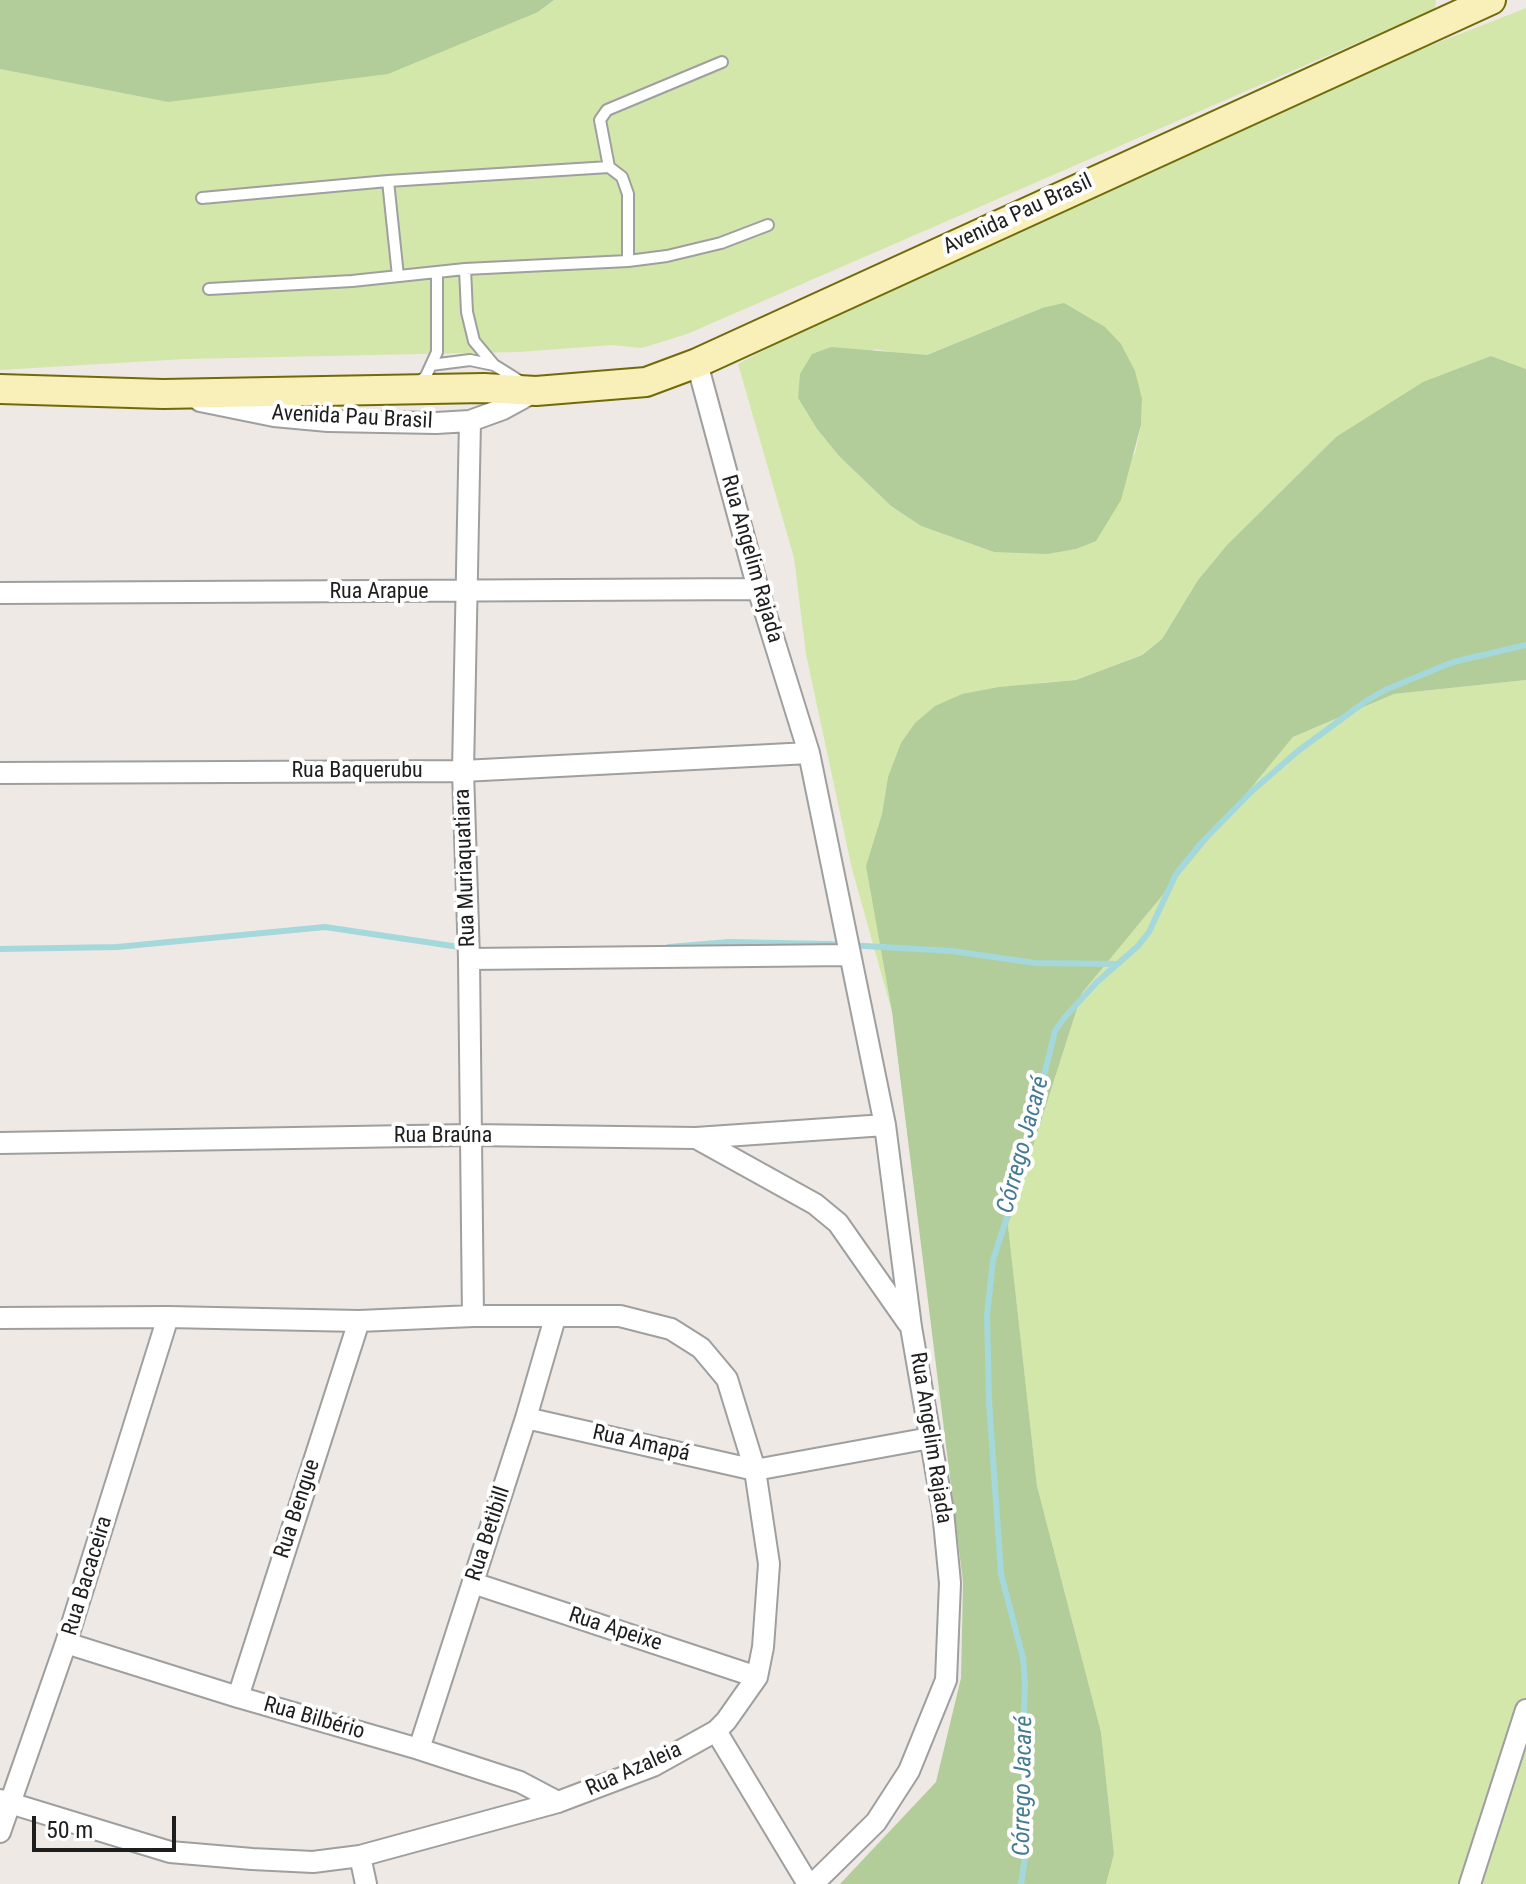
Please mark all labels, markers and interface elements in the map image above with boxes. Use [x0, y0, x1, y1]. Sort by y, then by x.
street label: Avenida Pau Brasil [939, 169, 1097, 261]
street label: Avenida Pau Brasil [271, 401, 433, 435]
street label: Rua Angelim Rajada [714, 472, 788, 646]
street label: Rua Arapue [329, 579, 429, 605]
street label: Rua Baquerubu [291, 758, 423, 784]
street label: Rua Muriaquatiara [450, 788, 482, 948]
water label: Córrego Jacaré [992, 1073, 1056, 1217]
street label: Rua Braúna [394, 1123, 492, 1149]
street label: Rua Angelim Rajada [903, 1350, 957, 1526]
street label: Rua Amapá [590, 1420, 692, 1468]
street label: Rua Bengue [270, 1456, 326, 1562]
street label: Rua Betibill [461, 1483, 517, 1585]
street label: Rua Bacaceira [57, 1513, 119, 1639]
street label: Rua Apeixe [565, 1603, 665, 1657]
street label: Rua Bilbério [260, 1692, 368, 1746]
water label: Córrego Jacaré [1008, 1716, 1040, 1856]
street label: Rua Azaleia [582, 1737, 686, 1803]
scale bar [36, 1800, 180, 1850]
text: 50 m [46, 1816, 93, 1844]

